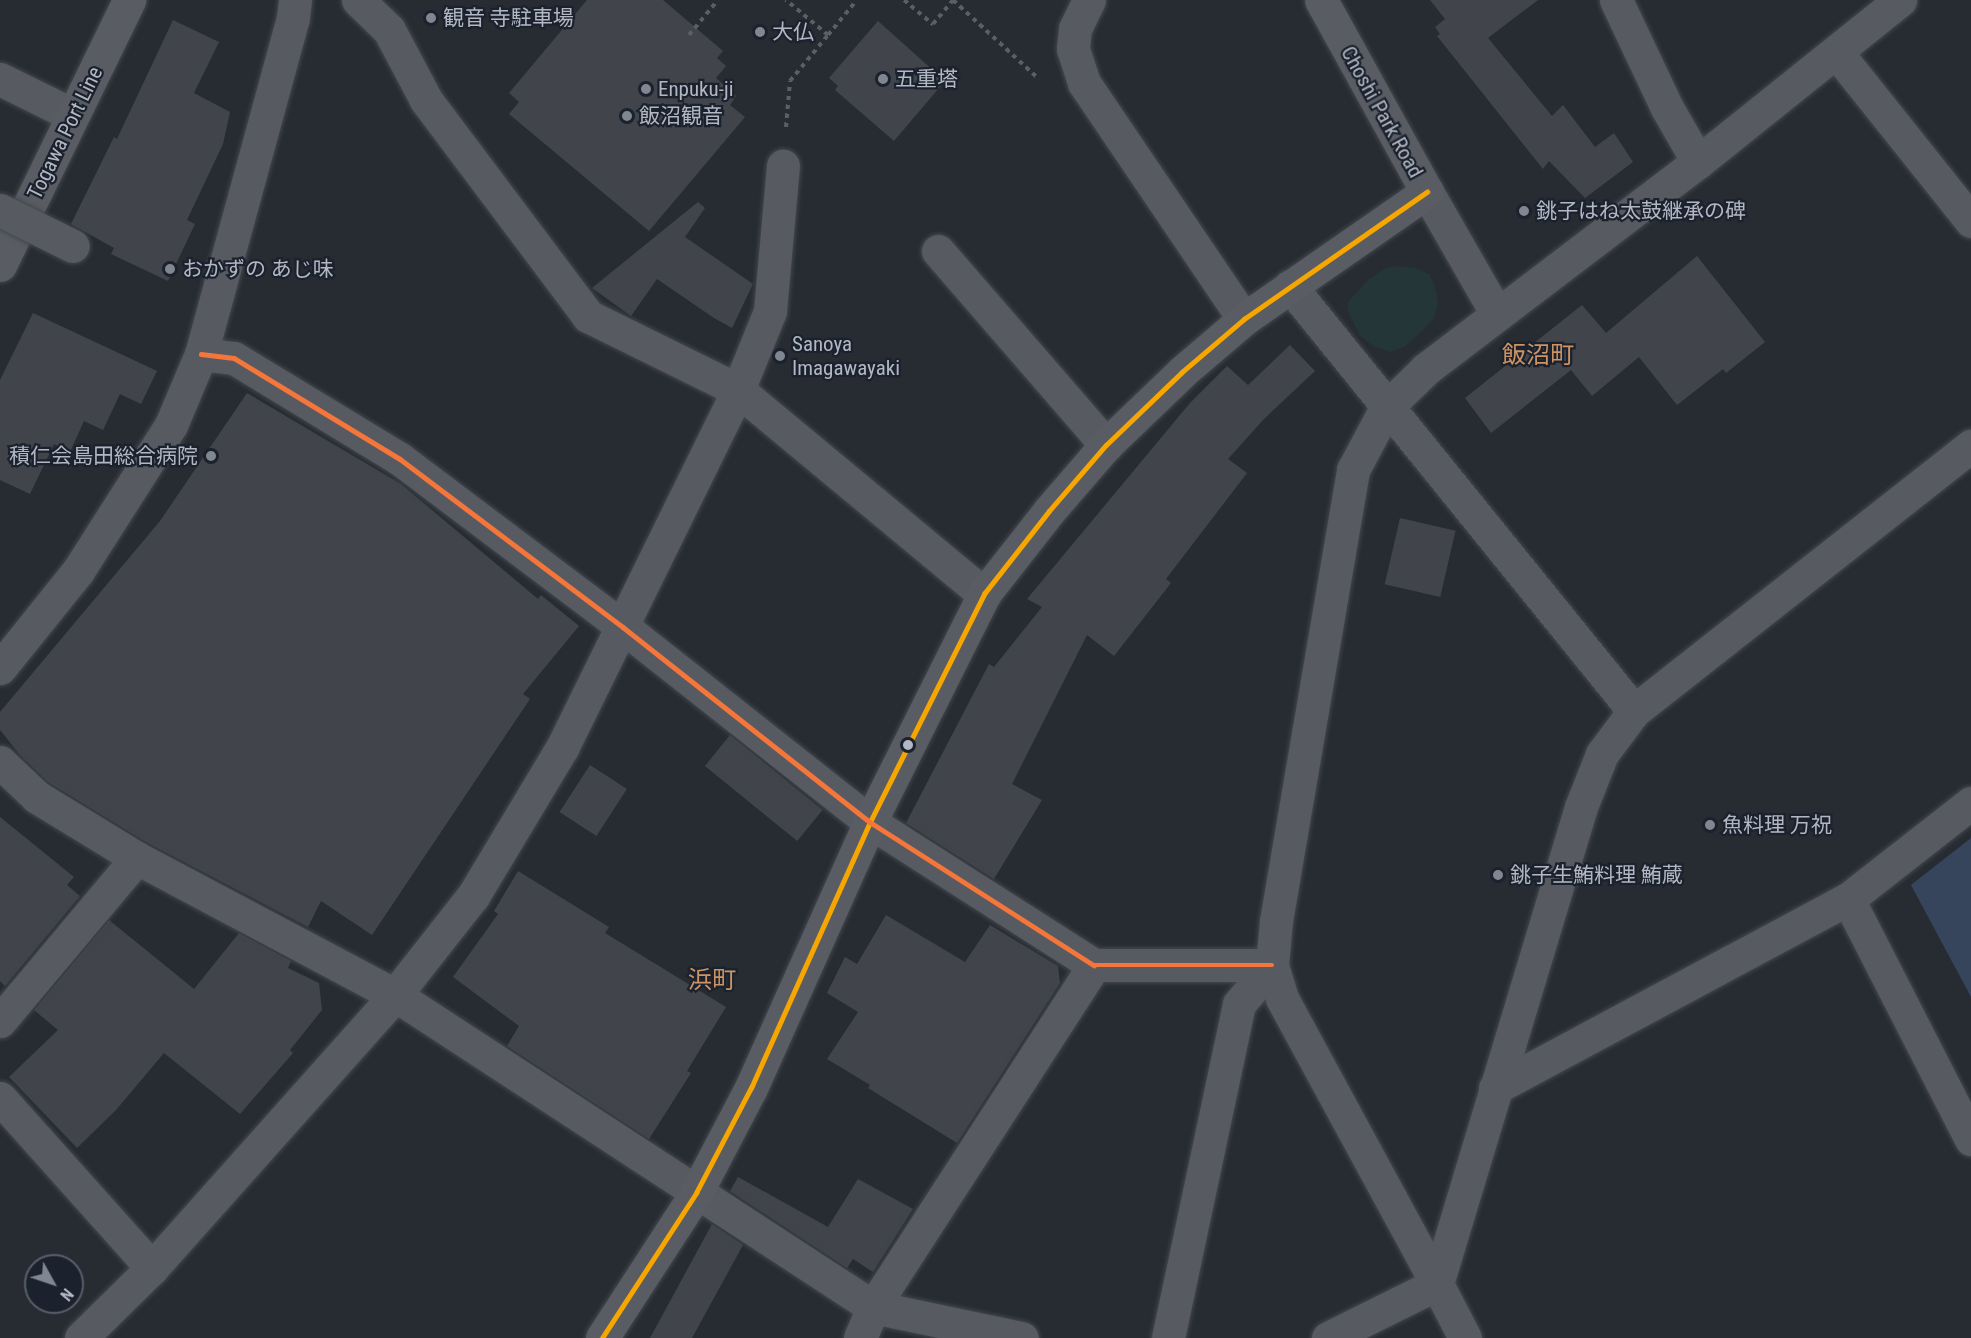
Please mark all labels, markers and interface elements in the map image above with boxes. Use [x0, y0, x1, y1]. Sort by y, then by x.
place label: 観音 寺駐車場 [443, 5, 574, 31]
marker: 観音 寺駐車場 [424, 11, 438, 25]
place label: 大仏 [772, 19, 814, 45]
marker: 大仏 [753, 25, 767, 39]
street label: Choshi Park Road [1335, 42, 1429, 182]
street label: Togawa Port Line [22, 63, 108, 203]
place label: 五重塔 [895, 66, 958, 92]
marker: 五重塔 [876, 72, 890, 86]
place label: Enpuku-ji [658, 76, 733, 102]
marker: Enpuku-ji [639, 82, 653, 96]
place label: 飯沼観音 [639, 103, 723, 129]
marker: 飯沼観音 [620, 109, 634, 123]
place label: 銚子はね太鼓継承の碑 [1536, 198, 1746, 224]
marker: 銚子はね太鼓継承の碑 [1517, 204, 1531, 218]
place label: おかずの あじ味 [182, 256, 334, 282]
marker: おかずの あじ味 [163, 262, 177, 276]
place label: Sanoya Imagawayaki [792, 331, 900, 381]
district label: 飯沼町 [1502, 342, 1574, 370]
marker: Sanoya Imagawayaki [773, 349, 787, 363]
place label: 積仁会島田総合病院 [9, 443, 198, 469]
marker: 積仁会島田総合病院 [202, 447, 220, 465]
unlabelled marker [902, 739, 914, 751]
place label: 魚料理 万祝 [1722, 812, 1832, 838]
marker: 魚料理 万祝 [1703, 818, 1717, 832]
place label: 銚子生鮪料理 鮪蔵 [1510, 862, 1683, 888]
marker: 銚子生鮪料理 鮪蔵 [1491, 868, 1505, 882]
district label: 浜町 [688, 967, 736, 995]
north arrow [24, 1254, 84, 1314]
text: N [56, 1285, 77, 1304]

